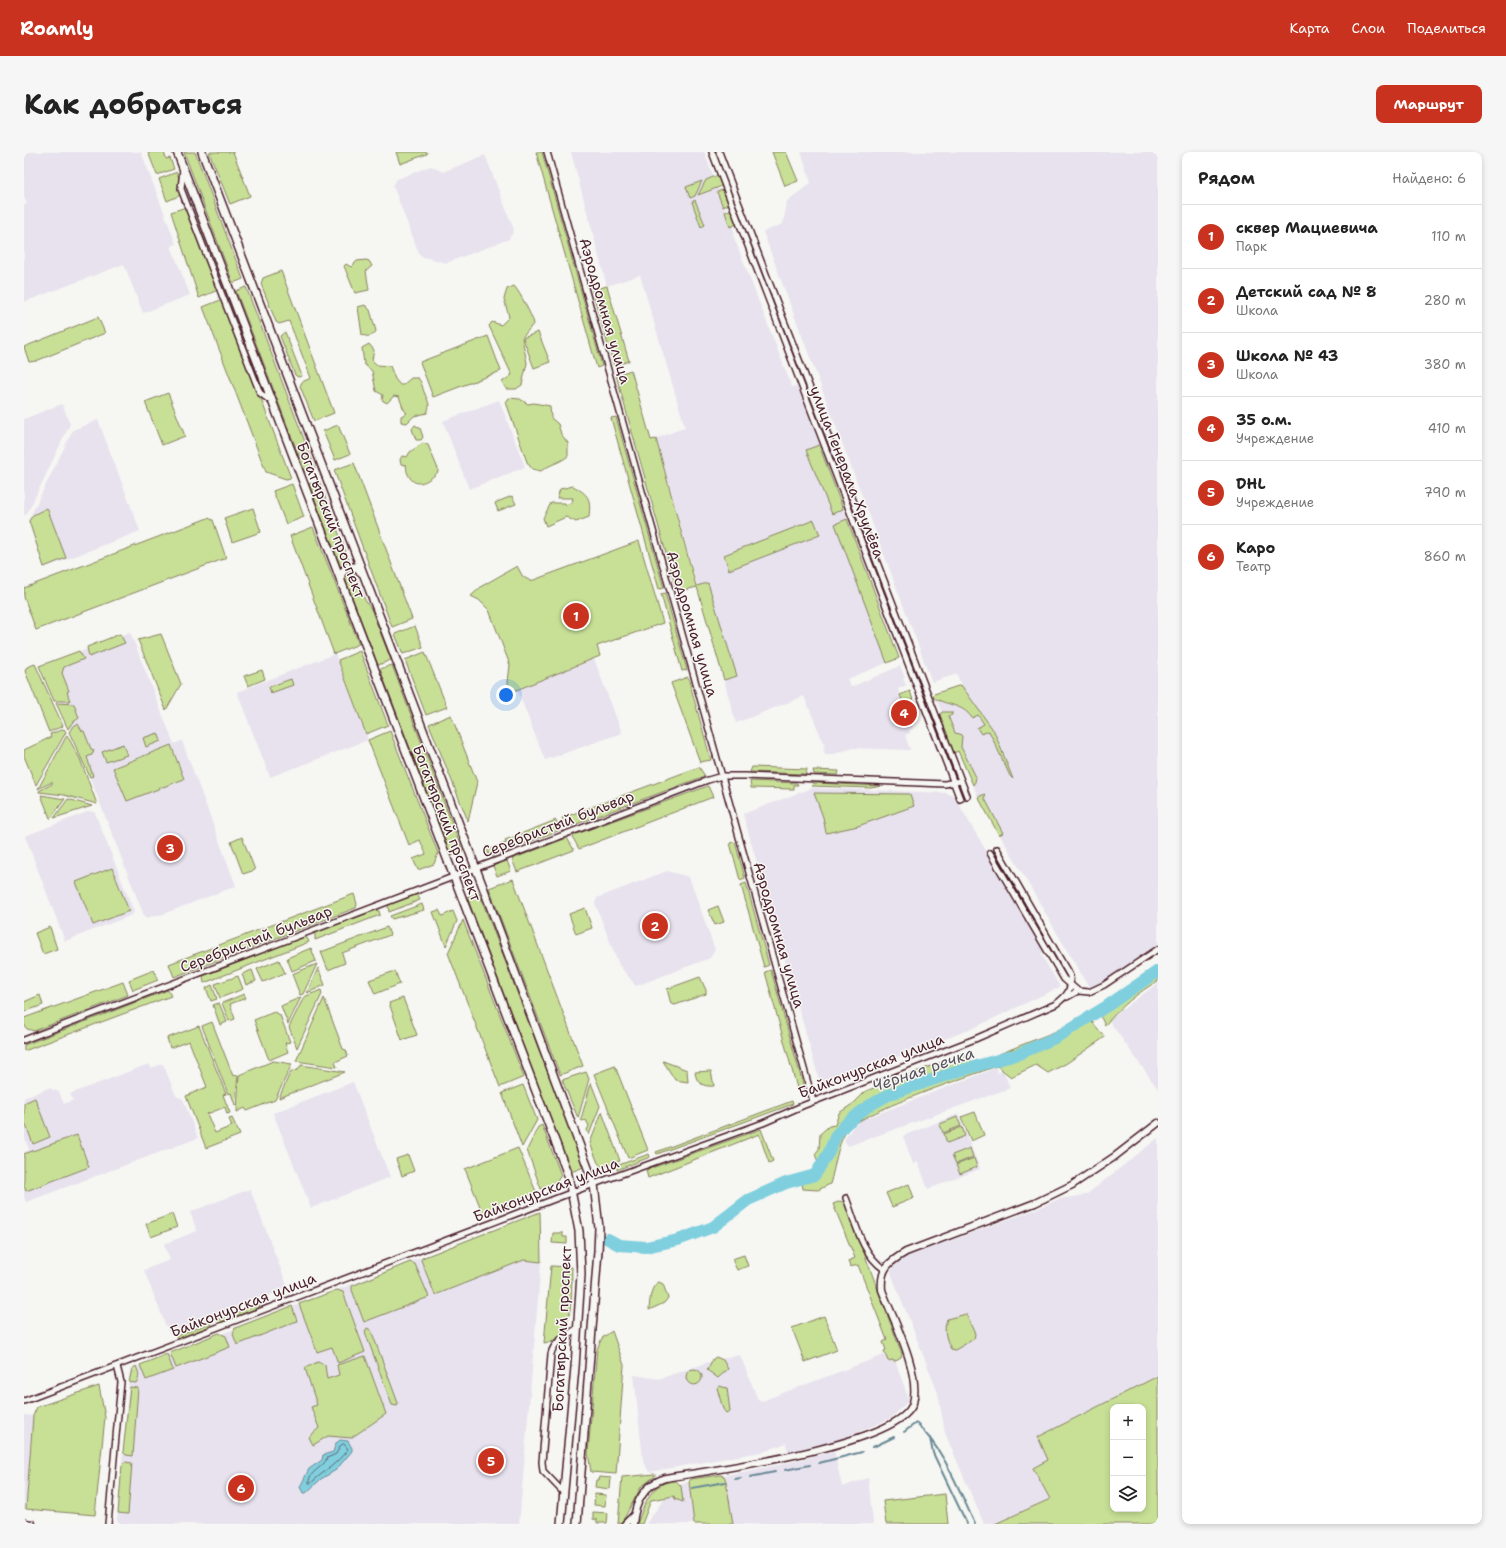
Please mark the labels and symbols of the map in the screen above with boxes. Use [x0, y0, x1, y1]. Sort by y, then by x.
street label: Аэродромная улица [575, 236, 636, 387]
street label: улица Генерала Хрулёва [805, 383, 889, 562]
street label: Богатырский проспект [292, 439, 370, 601]
street label: Аэродромная улица [662, 549, 723, 700]
pin: 1 [563, 601, 589, 631]
your location [496, 685, 516, 705]
pin: 4 [891, 698, 917, 728]
street label: Богатырский проспект [408, 742, 486, 904]
street label: Серебристый бульвар [479, 786, 637, 862]
pin: 3 [157, 833, 183, 863]
street label: Аэродромная улица [749, 860, 810, 1011]
street label: Серебристый бульвар [177, 901, 335, 977]
pin: 2 [642, 911, 668, 941]
street label: Байконурская улица [795, 1029, 947, 1103]
water label: Чёрная речка [869, 1042, 977, 1097]
street label: Байконурская улица [470, 1153, 622, 1227]
street label: Богатырский проспект [548, 1245, 576, 1412]
street label: Байконурская улица [167, 1268, 319, 1342]
pin: 5 [478, 1446, 504, 1476]
pin: 6 [228, 1473, 254, 1503]

